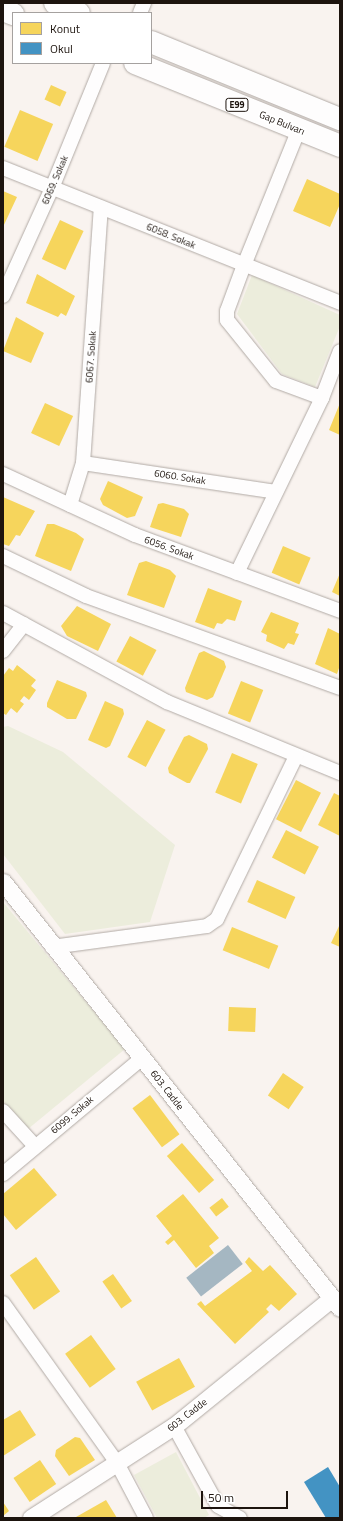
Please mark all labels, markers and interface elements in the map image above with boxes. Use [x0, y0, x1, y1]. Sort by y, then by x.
legend [12, 12, 152, 64]
text: Konut [50, 19, 80, 38]
text: Okul [50, 39, 73, 58]
road number: E99 [225, 98, 249, 112]
street label: Gap Bulvarı [258, 108, 306, 138]
street label: 6069. Sokak [39, 154, 71, 206]
street label: 6058. Sokak [145, 221, 197, 251]
street label: 6067. Sokak [83, 331, 99, 383]
street label: 6060. Sokak [153, 467, 207, 487]
street label: 6056. Sokak [143, 533, 195, 563]
street label: 603. Cadde [148, 1068, 186, 1112]
street label: 6099. Sokak [48, 1094, 96, 1136]
street label: 603. Cadde [165, 1396, 209, 1434]
scale bar [203, 1483, 290, 1509]
text: 50 m [208, 1488, 234, 1507]

